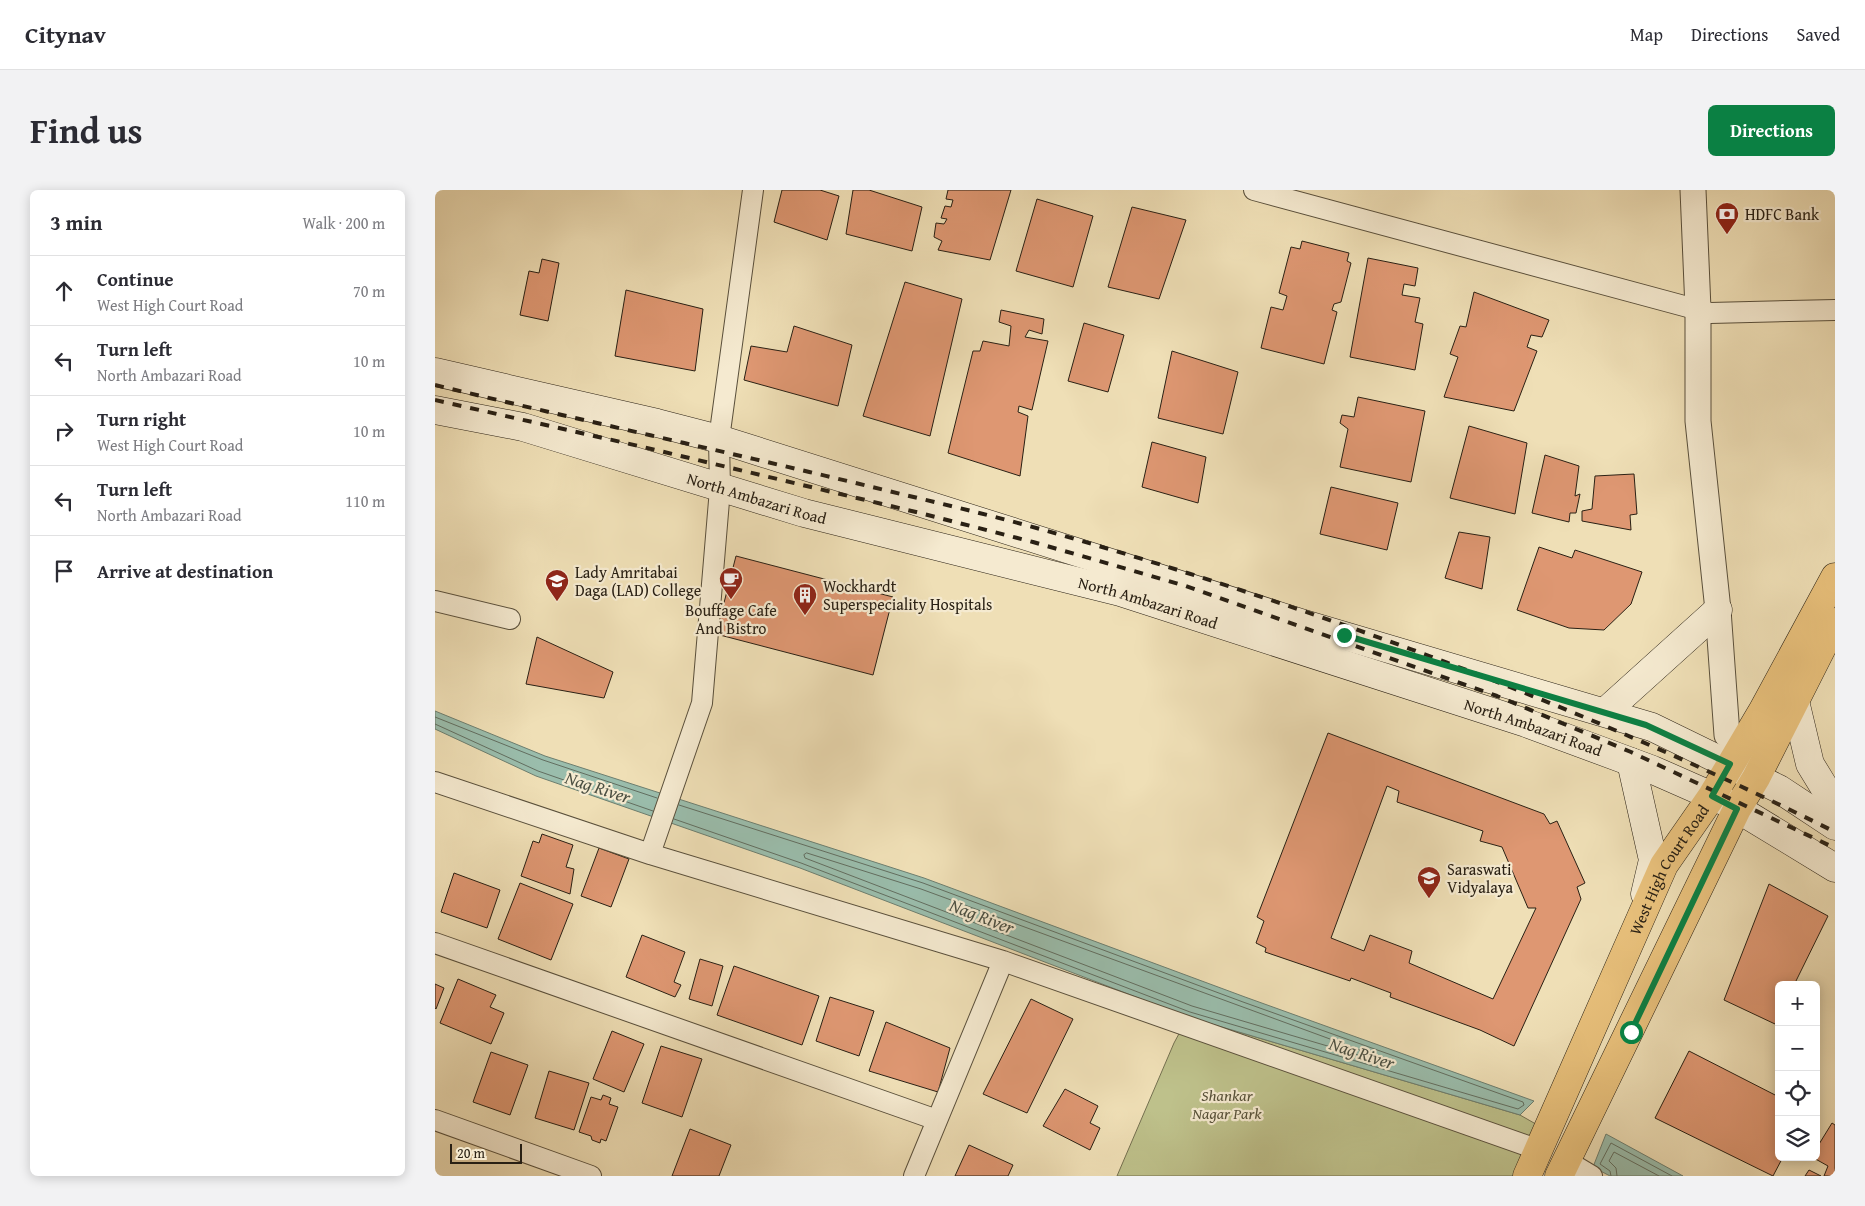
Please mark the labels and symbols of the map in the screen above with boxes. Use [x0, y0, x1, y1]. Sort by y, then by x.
bank icon: HDFC Bank [1714, 201, 1740, 235]
place label: HDFC Bank [1745, 202, 1820, 226]
street label: North Ambazari Road [684, 466, 830, 530]
place label: Lady Amritabai Daga (LAD) College [575, 560, 701, 602]
cafe icon: Bouffage Cafe And Bistro [718, 566, 744, 600]
school or university icon: Lady Amritabai Daga (LAD) College [544, 568, 570, 602]
street label: North Ambazari Road [1076, 570, 1221, 635]
place label: Wockhardt Superspeciality Hospitals [823, 574, 992, 616]
building icon: Wockhardt Superspeciality Hospitals [792, 582, 818, 616]
place label: Bouffage Cafe And Bistro [685, 598, 777, 640]
route end [1333, 624, 1356, 647]
street label: North Ambazari Road [1461, 692, 1606, 762]
water label: Nag River [561, 763, 635, 811]
street label: West High Court Road [1623, 799, 1715, 939]
place label: Saraswati Vidyalaya [1447, 857, 1514, 899]
school or university icon: Saraswati Vidyalaya [1416, 865, 1442, 899]
water label: Nag River [945, 891, 1019, 941]
route start [1620, 1021, 1643, 1044]
water label: Nag River [1325, 1029, 1399, 1077]
park label: Shankar Nagar Park [1191, 1083, 1262, 1125]
scale bar [450, 1141, 523, 1164]

